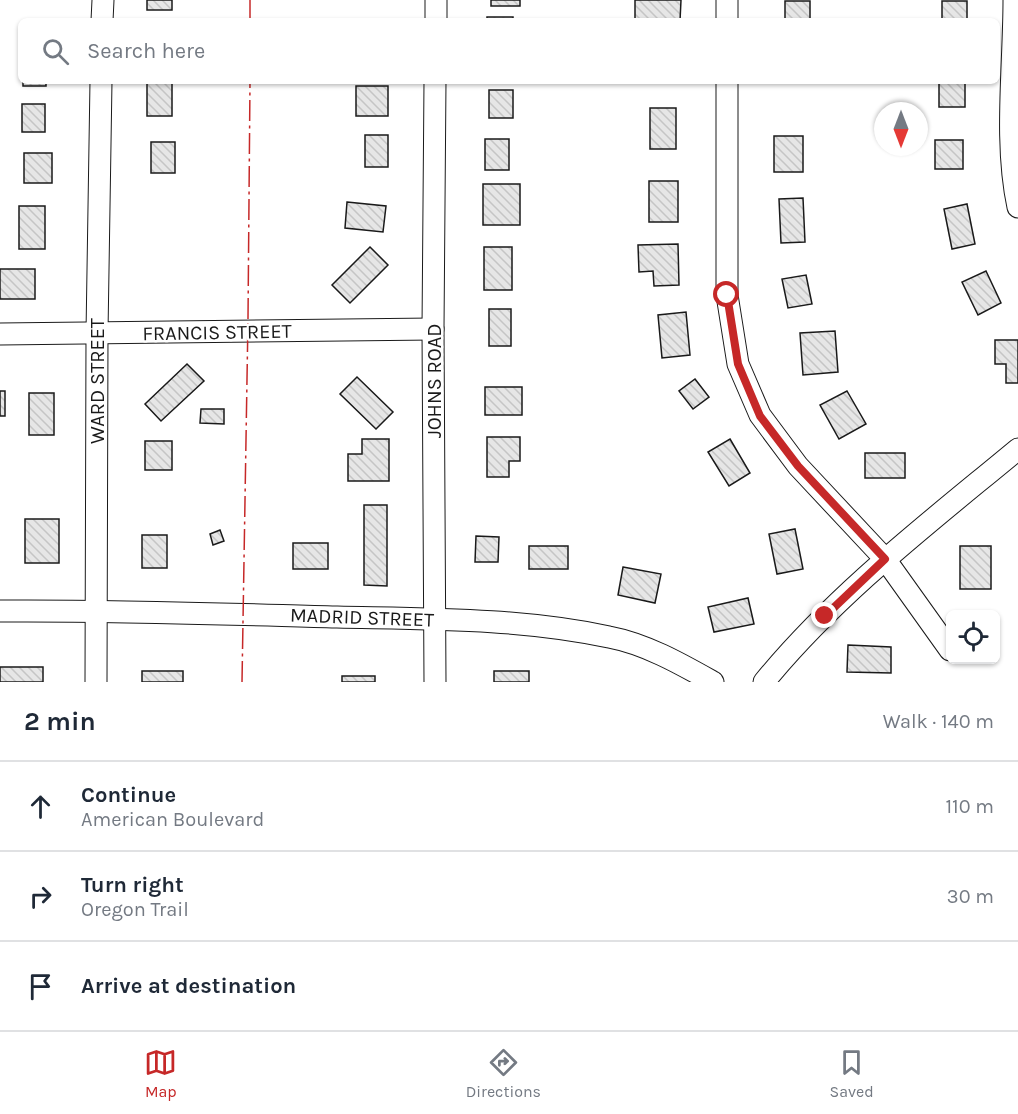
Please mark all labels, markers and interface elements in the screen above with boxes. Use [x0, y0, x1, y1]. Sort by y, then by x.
search box [18, 18, 1000, 84]
icon: search [39, 35, 72, 68]
text: Search here [87, 38, 205, 64]
north arrow [874, 102, 928, 156]
route start [713, 281, 739, 307]
street label: WARD STREET [86, 318, 109, 444]
street label: FRANCIS STREET [142, 320, 292, 345]
street label: JOHNS ROAD [423, 324, 446, 438]
route end [811, 602, 837, 628]
street label: MADRID STREET [289, 603, 434, 632]
map controls [946, 610, 1000, 664]
button: locate [946, 610, 1000, 664]
text: 2 min [24, 706, 96, 737]
text: Walk · 140 m [883, 710, 994, 733]
text: Continue [81, 782, 176, 808]
icon: ahead [24, 790, 57, 823]
text: 110 m [945, 795, 994, 818]
text: American Boulevard [81, 808, 264, 831]
text: Turn right [81, 872, 184, 898]
icon: right [24, 880, 57, 913]
text: 30 m [947, 885, 994, 908]
text: Oregon Trail [81, 898, 189, 921]
icon: arrive [24, 970, 57, 1003]
text: Arrive at destination [81, 973, 296, 999]
tab: Map [144, 1046, 177, 1101]
tab: Directions [466, 1046, 541, 1101]
tab: Saved [830, 1046, 874, 1101]

